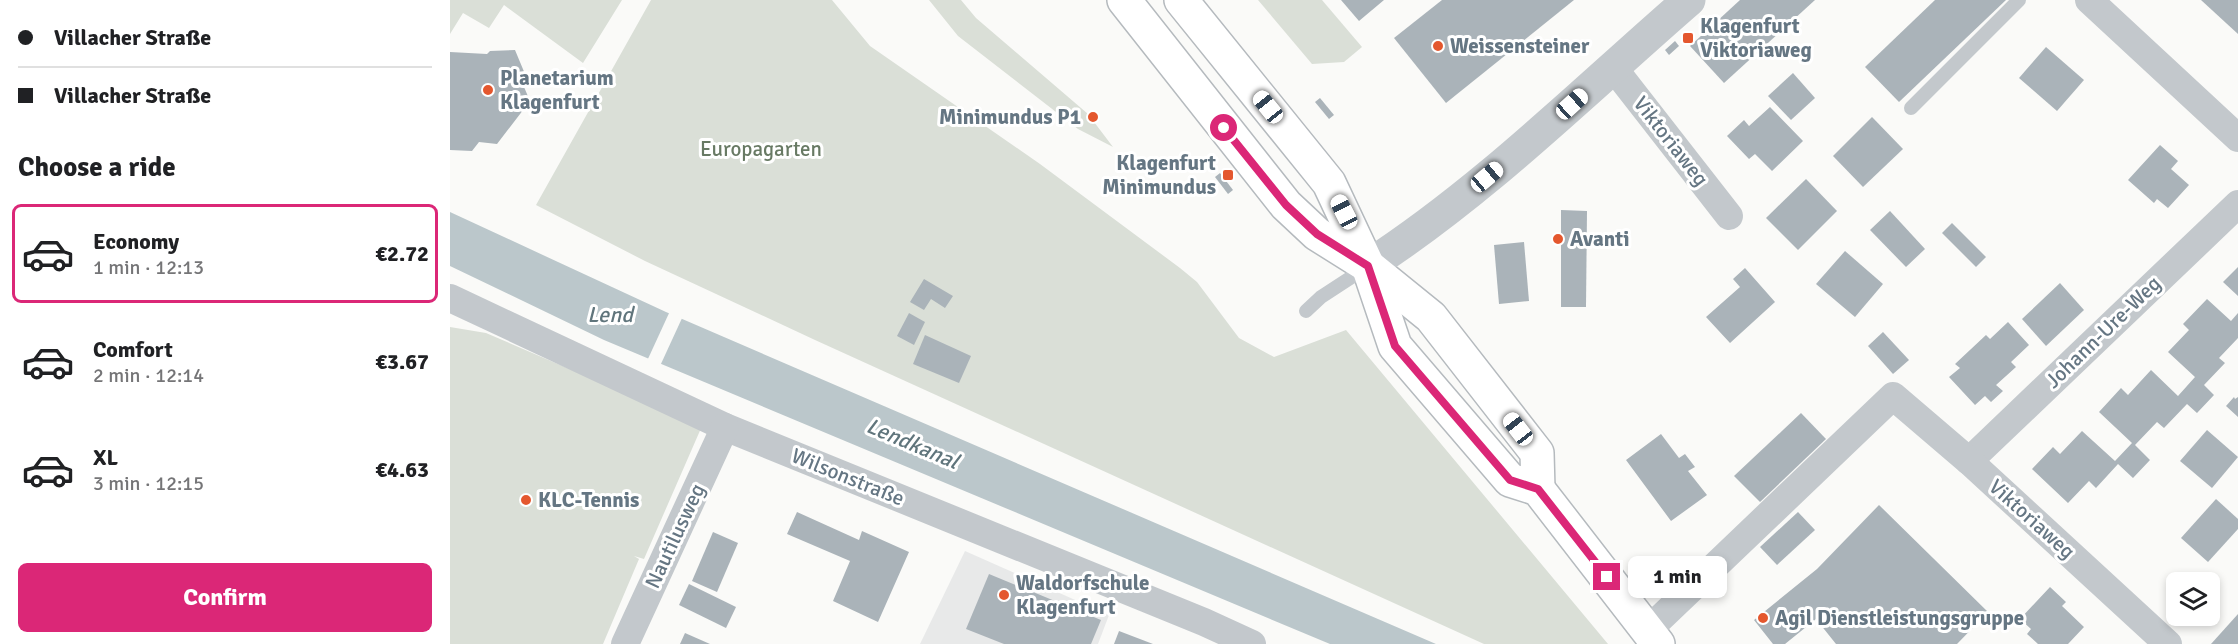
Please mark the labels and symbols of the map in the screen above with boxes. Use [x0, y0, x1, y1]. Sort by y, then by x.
place label: Klagenfurt Viktoriaweg [1700, 13, 1812, 63]
marker: Klagenfurt Viktoriaweg [1681, 31, 1695, 45]
place label: Weissensteiner [1450, 33, 1590, 59]
marker: Weissensteiner [1431, 39, 1445, 53]
place label: Planetarium Klagenfurt [500, 65, 614, 115]
marker: Planetarium Klagenfurt [481, 83, 495, 97]
car [1553, 85, 1591, 123]
car [1250, 87, 1286, 127]
street label: Viktoriaweg [1628, 91, 1714, 191]
place label: Minimundus P1 [939, 104, 1081, 130]
marker: Minimundus P1 [1086, 110, 1100, 124]
route start [1210, 114, 1237, 141]
park label: Europagarten [700, 136, 822, 162]
place label: Klagenfurt Minimundus [1102, 150, 1216, 200]
car [1467, 159, 1507, 195]
marker: Klagenfurt Minimundus [1221, 168, 1235, 182]
car [1328, 192, 1360, 232]
place label: Avanti [1570, 226, 1629, 252]
marker: Avanti [1551, 232, 1565, 246]
street label: Johann-Ure-Weg [2040, 270, 2166, 394]
water label: Lend [587, 301, 635, 328]
car [1500, 409, 1536, 449]
water label: Lendkanal [863, 412, 964, 476]
street label: Wilsonstraße [788, 443, 908, 511]
street label: Viktoriaweg [1984, 474, 2080, 564]
street label: Nautilusweg [639, 479, 711, 593]
place label: KLC-Tennis [538, 487, 639, 513]
marker: KLC-Tennis [519, 493, 533, 507]
callout: 1 min [1628, 556, 1727, 598]
route end [1593, 563, 1620, 590]
place label: Waldorfschule Klagenfurt [1016, 570, 1150, 620]
marker: Waldorfschule Klagenfurt [997, 588, 1011, 602]
place label: Agil Dienstleistungsgruppe [1775, 605, 2024, 631]
marker: Agil Dienstleistungsgruppe [1756, 611, 1770, 625]

